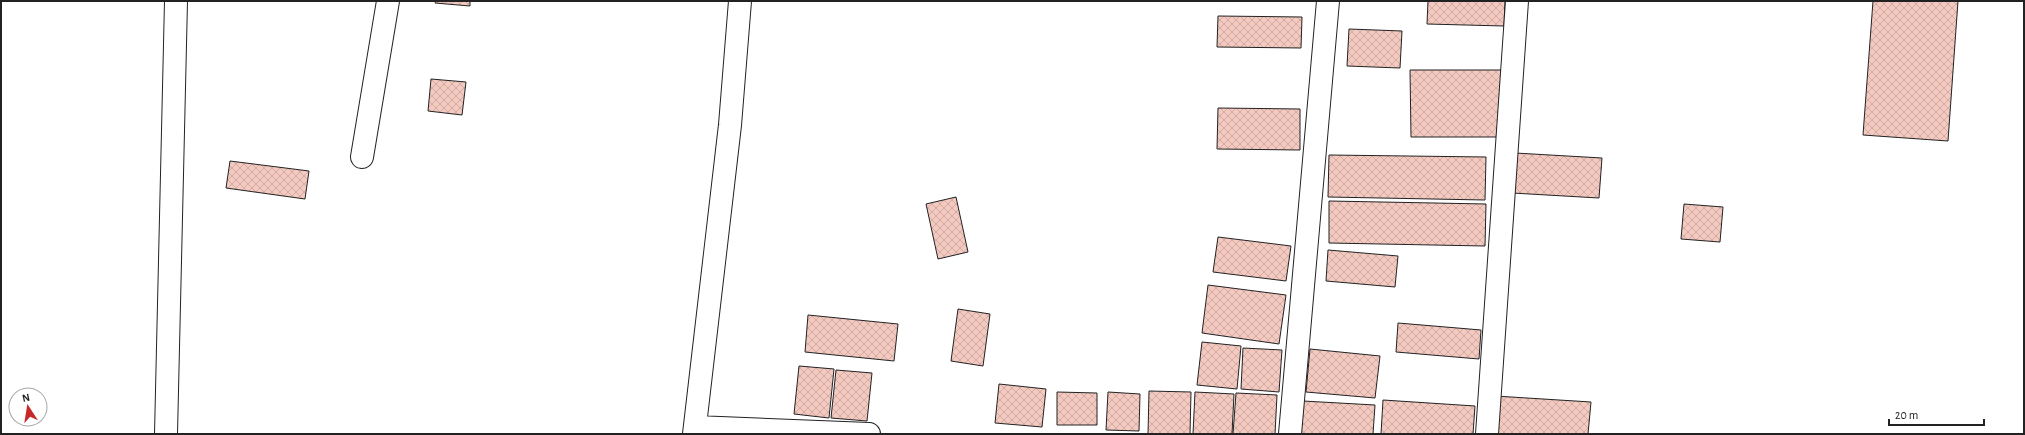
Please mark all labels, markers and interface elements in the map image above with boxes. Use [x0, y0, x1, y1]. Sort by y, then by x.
north arrow [8, 387, 48, 427]
text: N [21, 392, 31, 404]
scale bar [1889, 401, 1984, 427]
text: 20 m [1895, 409, 1918, 421]

